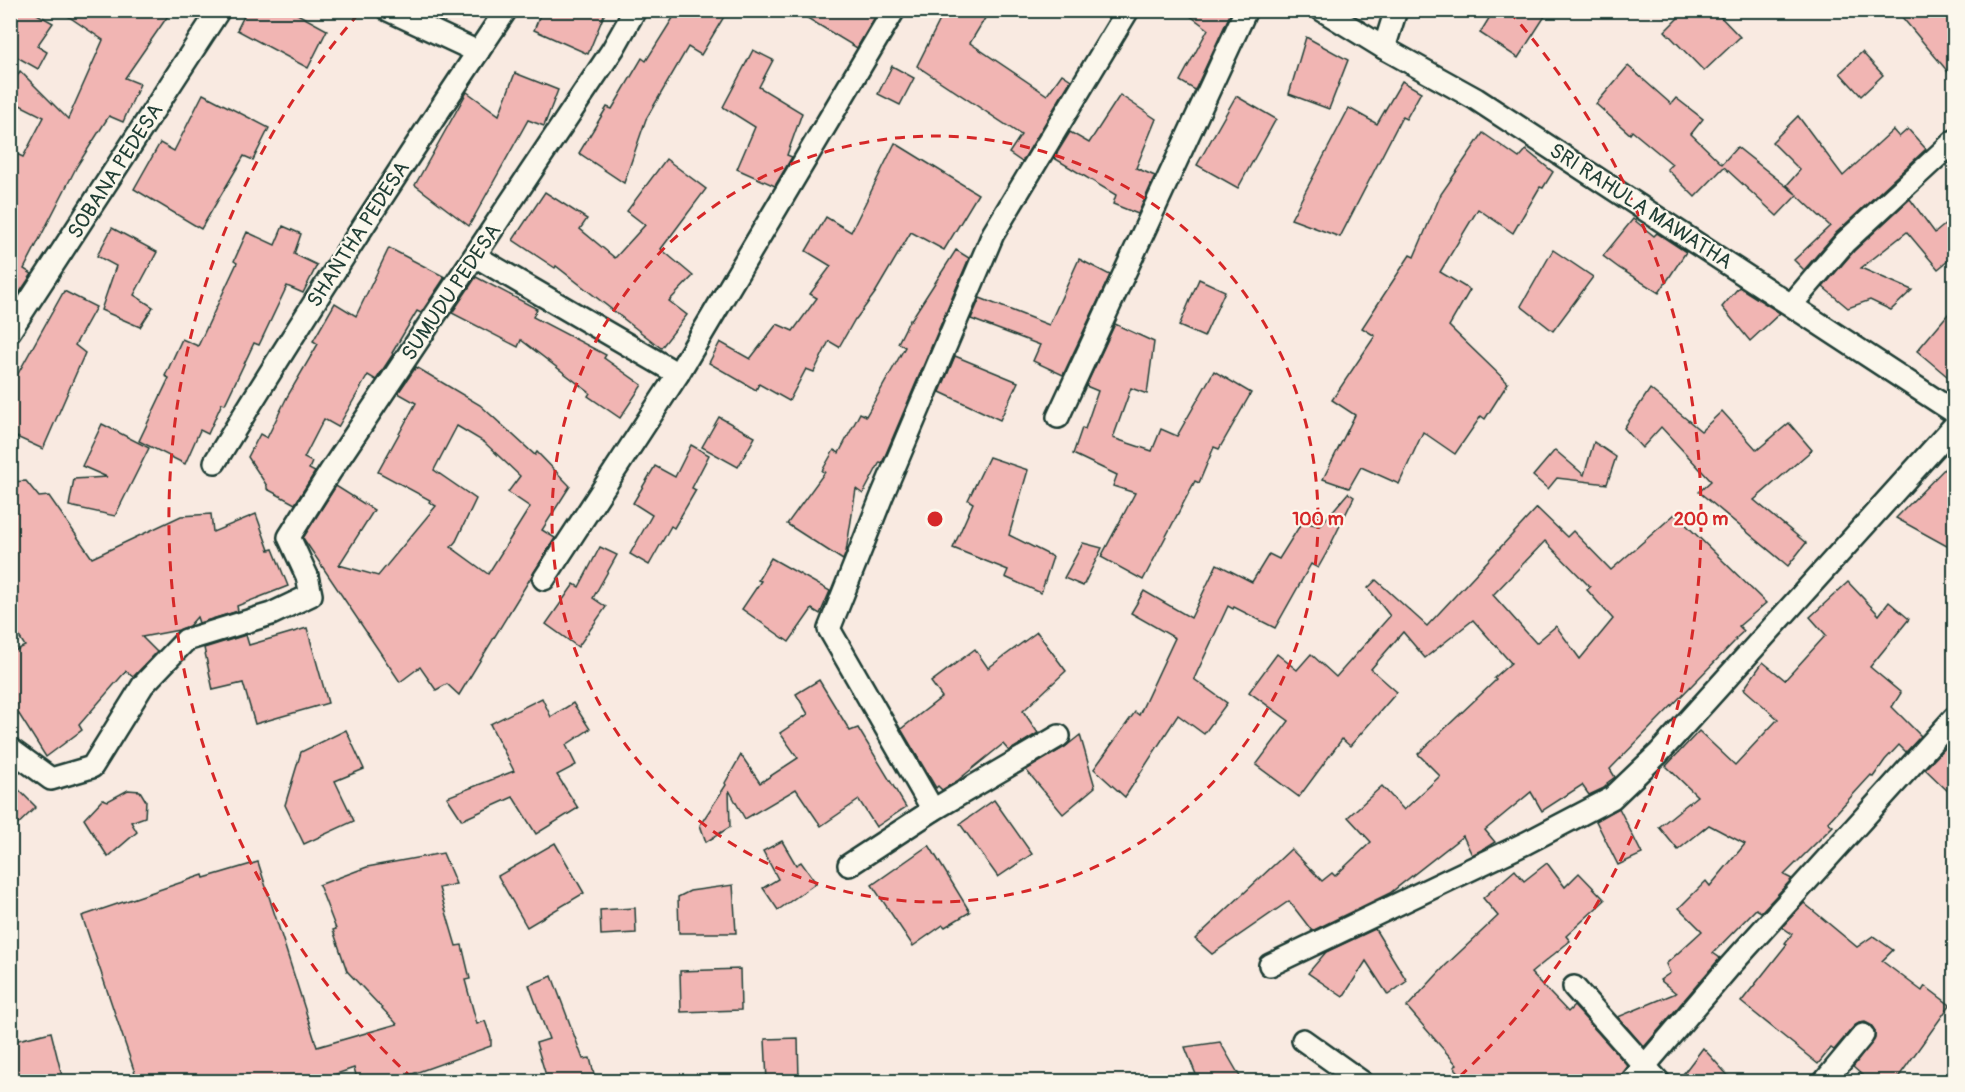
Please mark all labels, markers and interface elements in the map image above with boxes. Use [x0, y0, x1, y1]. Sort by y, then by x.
street label: SOBANA PEDESA [62, 99, 169, 244]
street label: SRI RAHULA MAWATHA [1544, 137, 1737, 276]
street label: SHANTHA PEDESA [301, 156, 416, 312]
street label: SUMUDU PEDESA [396, 219, 507, 366]
text: 100 m [1292, 508, 1344, 531]
text: 200 m [1674, 508, 1728, 531]
centre of rings [925, 509, 945, 529]

